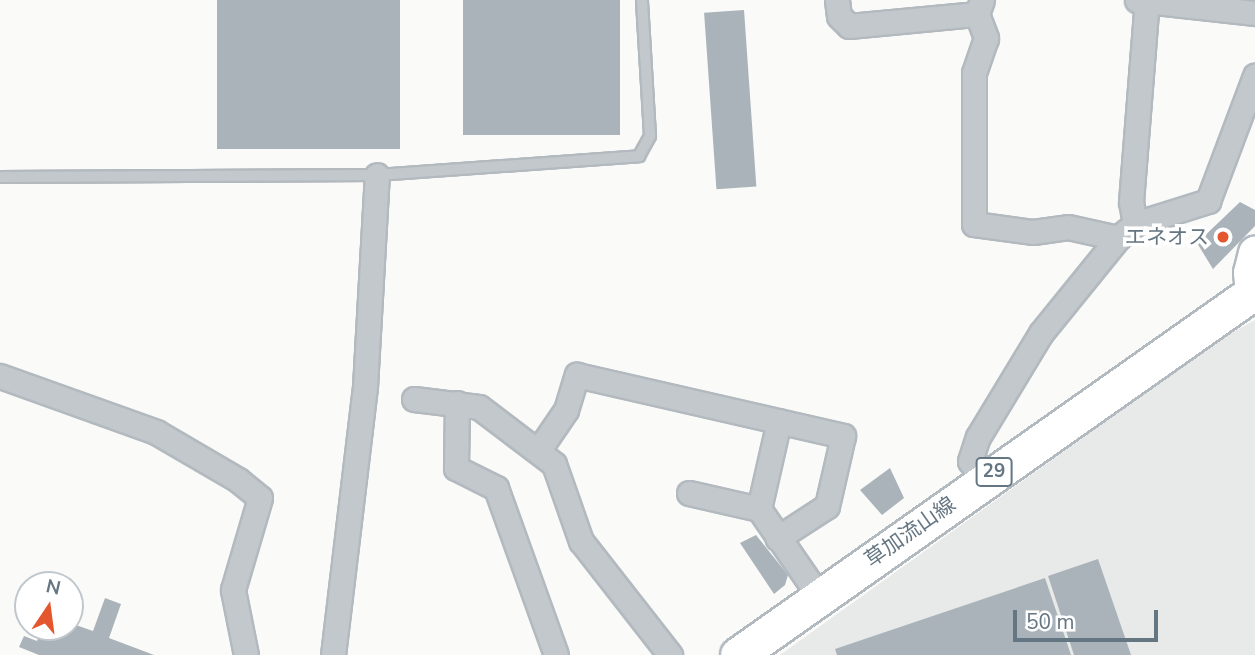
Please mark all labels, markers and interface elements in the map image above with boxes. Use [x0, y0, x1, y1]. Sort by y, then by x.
place label: エネオス [1125, 224, 1209, 250]
marker: エネオス [1215, 229, 1231, 245]
road number: 29 [975, 457, 1013, 488]
street label: 草加流山線 [860, 492, 960, 572]
north arrow [14, 571, 84, 641]
text: N [43, 573, 63, 602]
scale bar [1017, 596, 1162, 640]
text: 50 m [1026, 608, 1075, 636]

